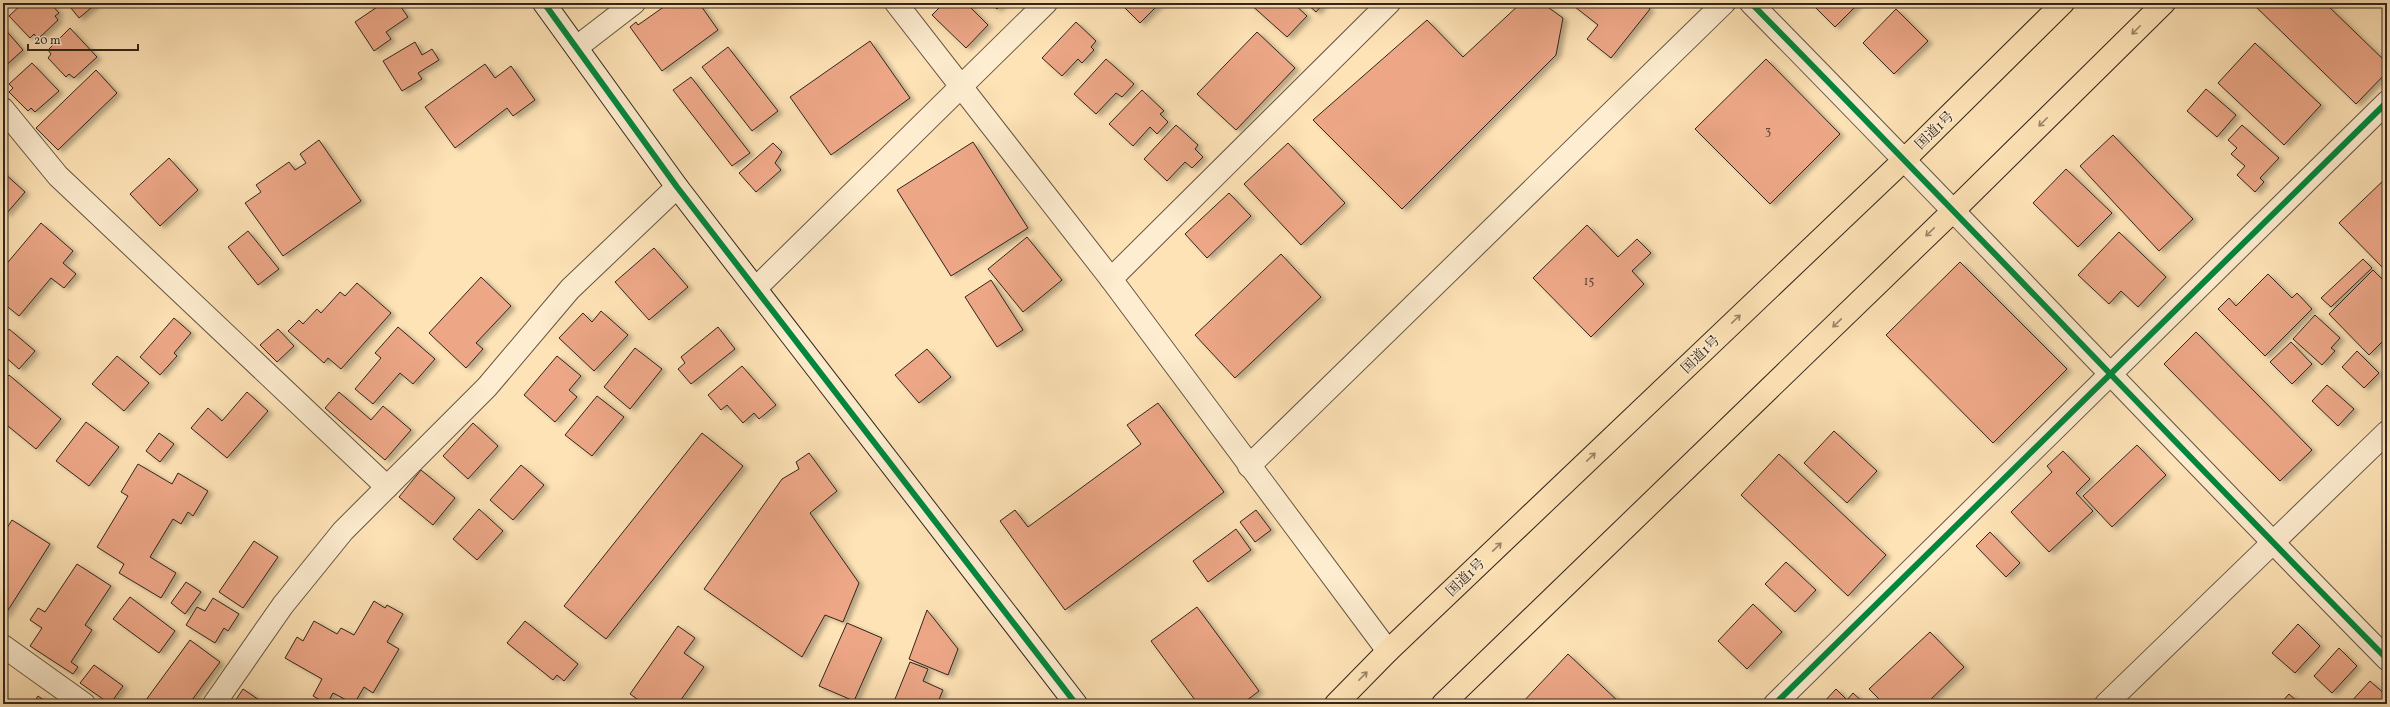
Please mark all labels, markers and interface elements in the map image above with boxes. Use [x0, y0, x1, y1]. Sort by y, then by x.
one-way arrow [2131, 25, 2141, 35]
scale bar [28, 26, 138, 52]
text: 20 m [34, 33, 61, 49]
street label: 国道1号 [1911, 108, 1959, 154]
one-way arrow [2038, 117, 2048, 127]
house number: 3 [1765, 124, 1771, 140]
one-way arrow [1926, 227, 1936, 236]
house number: 15 [1584, 274, 1594, 290]
one-way arrow [1731, 315, 1741, 324]
one-way arrow [1832, 318, 1842, 328]
street label: 国道1号 [1677, 332, 1725, 378]
one-way arrow [1586, 453, 1596, 462]
one-way arrow [1492, 542, 1502, 552]
street label: 国道1号 [1442, 555, 1490, 601]
one-way arrow [1358, 671, 1368, 681]

